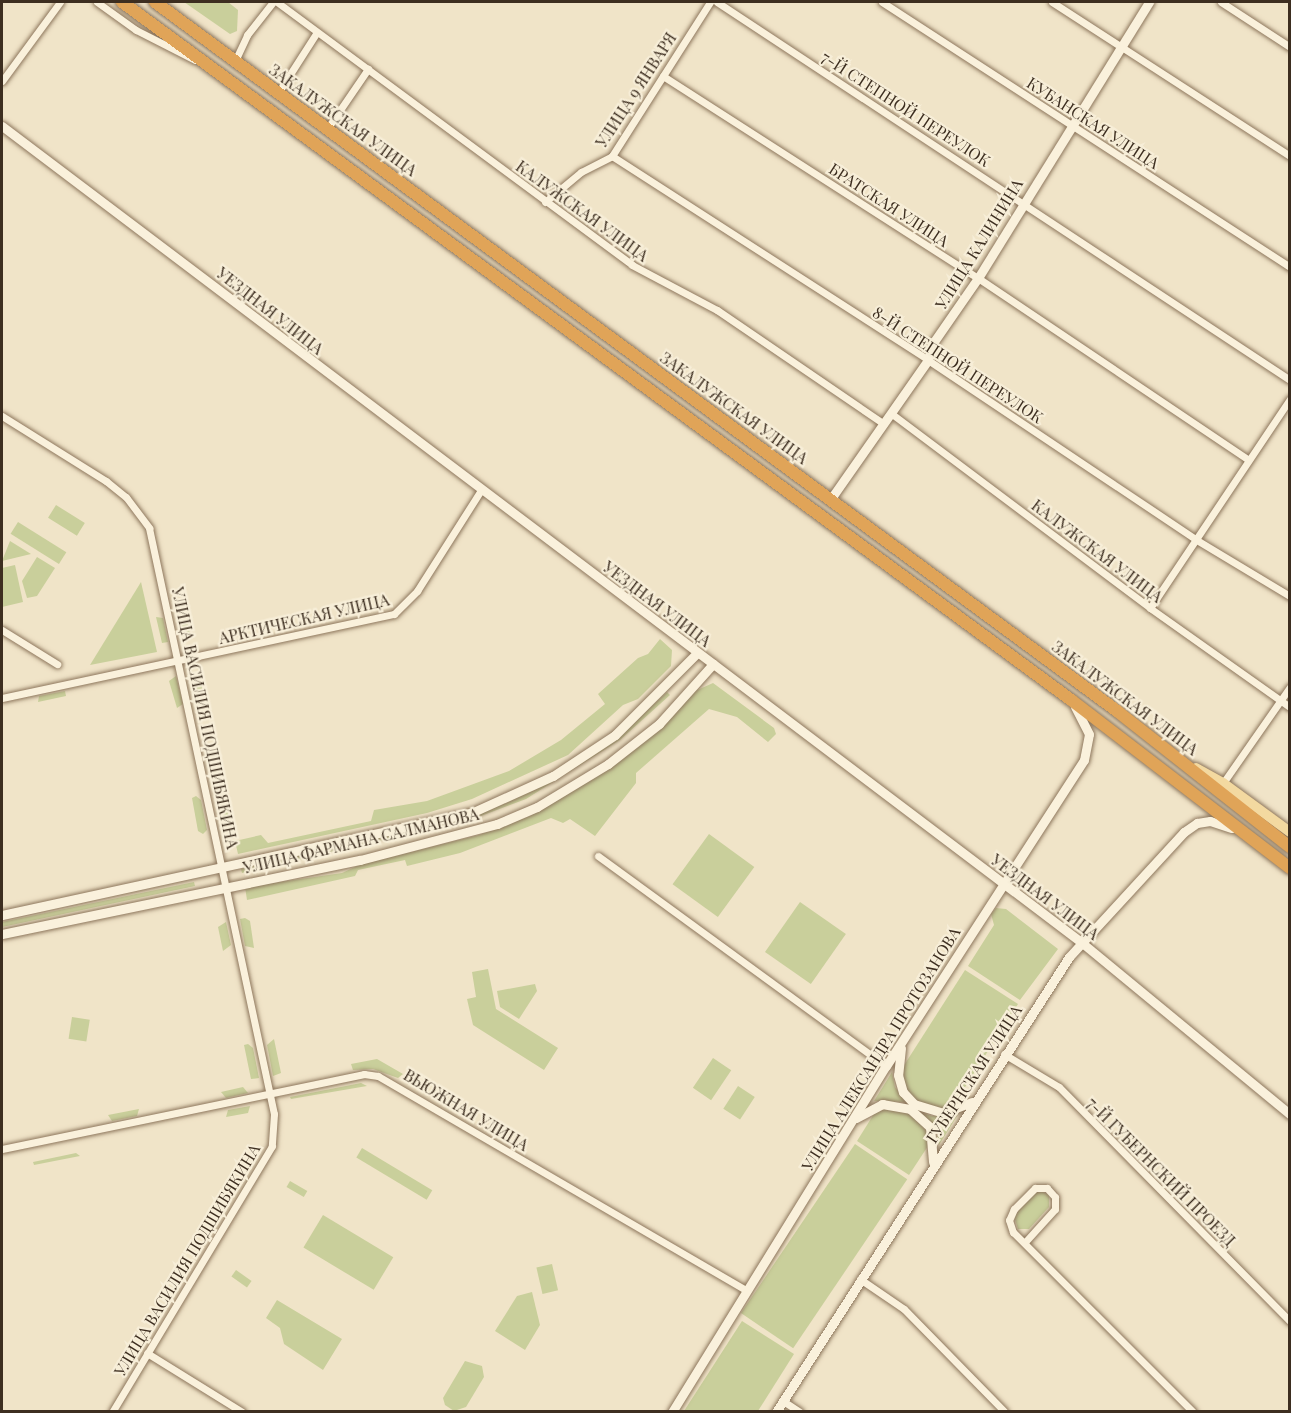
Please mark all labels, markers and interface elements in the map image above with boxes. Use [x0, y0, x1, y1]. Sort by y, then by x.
street label: УЛИЦА 9 ЯНВАРЯ [592, 29, 680, 151]
street label: 7-Й СТЕПНОЙ ПЕРЕУЛОК [818, 47, 994, 171]
street label: ЗАКАЛУЖСКАЯ УЛИЦА [265, 60, 421, 180]
street label: КУБАНСКАЯ УЛИЦА [1023, 73, 1163, 173]
street label: КАЛУЖСКАЯ УЛИЦА [512, 157, 652, 265]
street label: БРАТСКАЯ УЛИЦА [826, 159, 952, 251]
street label: УЛИЦА КАЛИНИНА [931, 175, 1027, 313]
street label: УЕЗДНАЯ УЛИЦА [213, 263, 327, 359]
street label: 8-Й СТЕПНОЙ ПЕРЕУЛОК [869, 303, 1047, 427]
street label: ЗАКАЛУЖСКАЯ УЛИЦА [656, 348, 812, 468]
street label: КАЛУЖСКАЯ УЛИЦА [1028, 495, 1166, 607]
street label: УЕЗДНАЯ УЛИЦА [599, 557, 715, 651]
street label: УЛИЦА ВАСИЛИЯ ПОДШИБЯКИНА [168, 585, 242, 851]
street label: АРКТИЧЕСКАЯ УЛИЦА [217, 590, 391, 648]
street label: ЗАКАЛУЖСКАЯ УЛИЦА [1048, 637, 1202, 759]
street label: УЛИЦА ФАРМАНА САЛМАНОВА [241, 804, 481, 878]
street label: УЕЗДНАЯ УЛИЦА [987, 850, 1103, 944]
street label: УЛИЦА АЛЕКСАНДРА ПРОТОЗАНОВА [798, 924, 964, 1174]
street label: ГУБЕРНСКАЯ УЛИЦА [922, 1001, 1026, 1147]
street label: ВЬЮЖНАЯ УЛИЦА [400, 1065, 532, 1155]
street label: 7-Й ГУБЕРНСКИЙ ПРОЕЗД [1083, 1094, 1239, 1250]
street label: УЛИЦА ВАСИЛИЯ ПОДШИБЯКИНА [110, 1140, 264, 1380]

